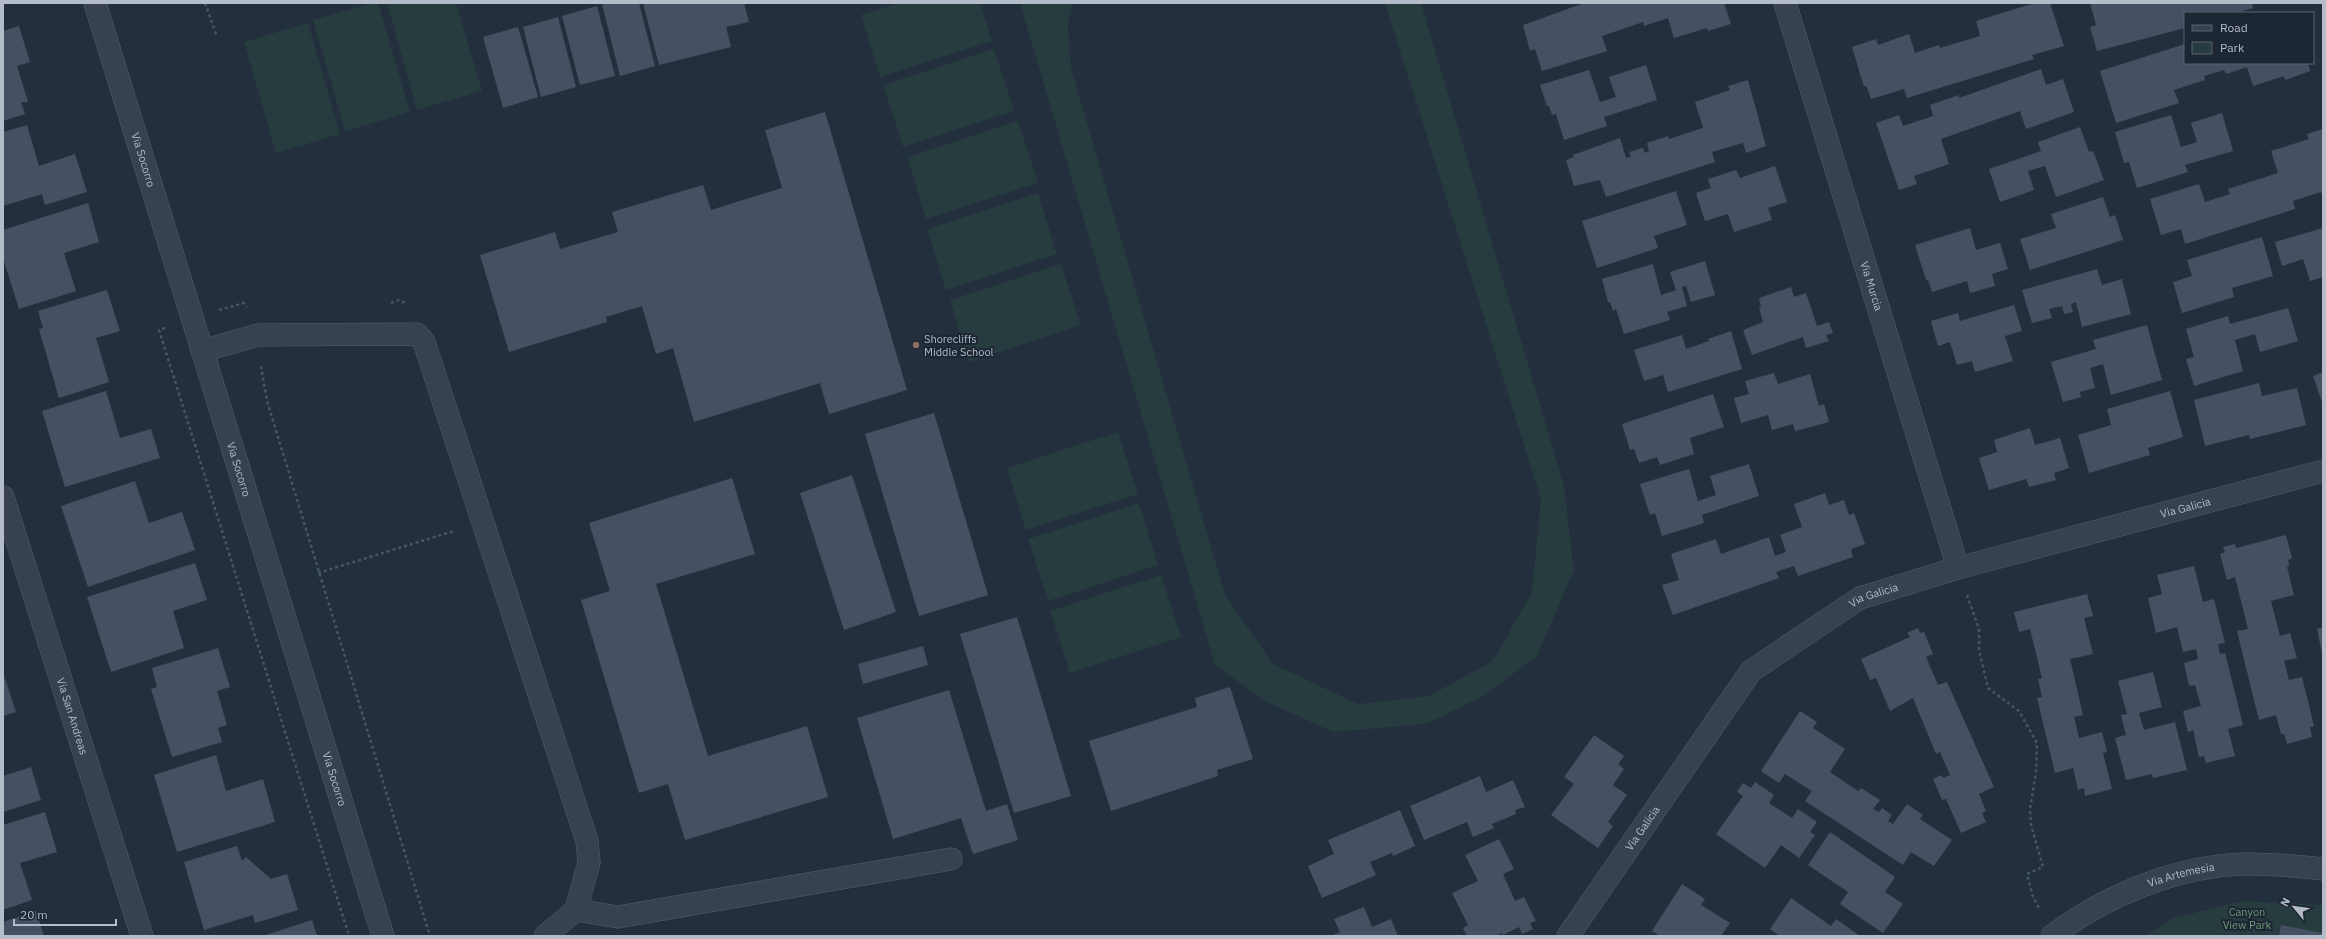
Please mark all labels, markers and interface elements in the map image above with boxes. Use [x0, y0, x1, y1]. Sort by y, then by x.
legend [2184, 12, 2314, 64]
text: Road [2220, 20, 2248, 35]
text: Park [2220, 40, 2245, 55]
street label: Via Socorro [128, 131, 158, 189]
street label: Via Murcia [1857, 259, 1886, 313]
place label: Shorecliffs Middle School [924, 332, 994, 359]
marker: Shorecliffs Middle School [911, 340, 921, 350]
street label: Via Socorro [224, 440, 254, 498]
street label: Via Galicia [2159, 494, 2212, 521]
street label: Via Galicia [1846, 580, 1900, 610]
street label: Via San Andreas [54, 676, 91, 757]
street label: Via Socorro [319, 750, 349, 808]
street label: Via Galicia [1622, 803, 1663, 853]
street label: Via Artemesia [2146, 860, 2216, 890]
north arrow [2274, 887, 2314, 927]
text: N [2277, 895, 2293, 909]
scale bar [14, 901, 116, 927]
park label: Canyon View Park [2223, 905, 2272, 932]
text: 20 m [20, 907, 48, 922]

